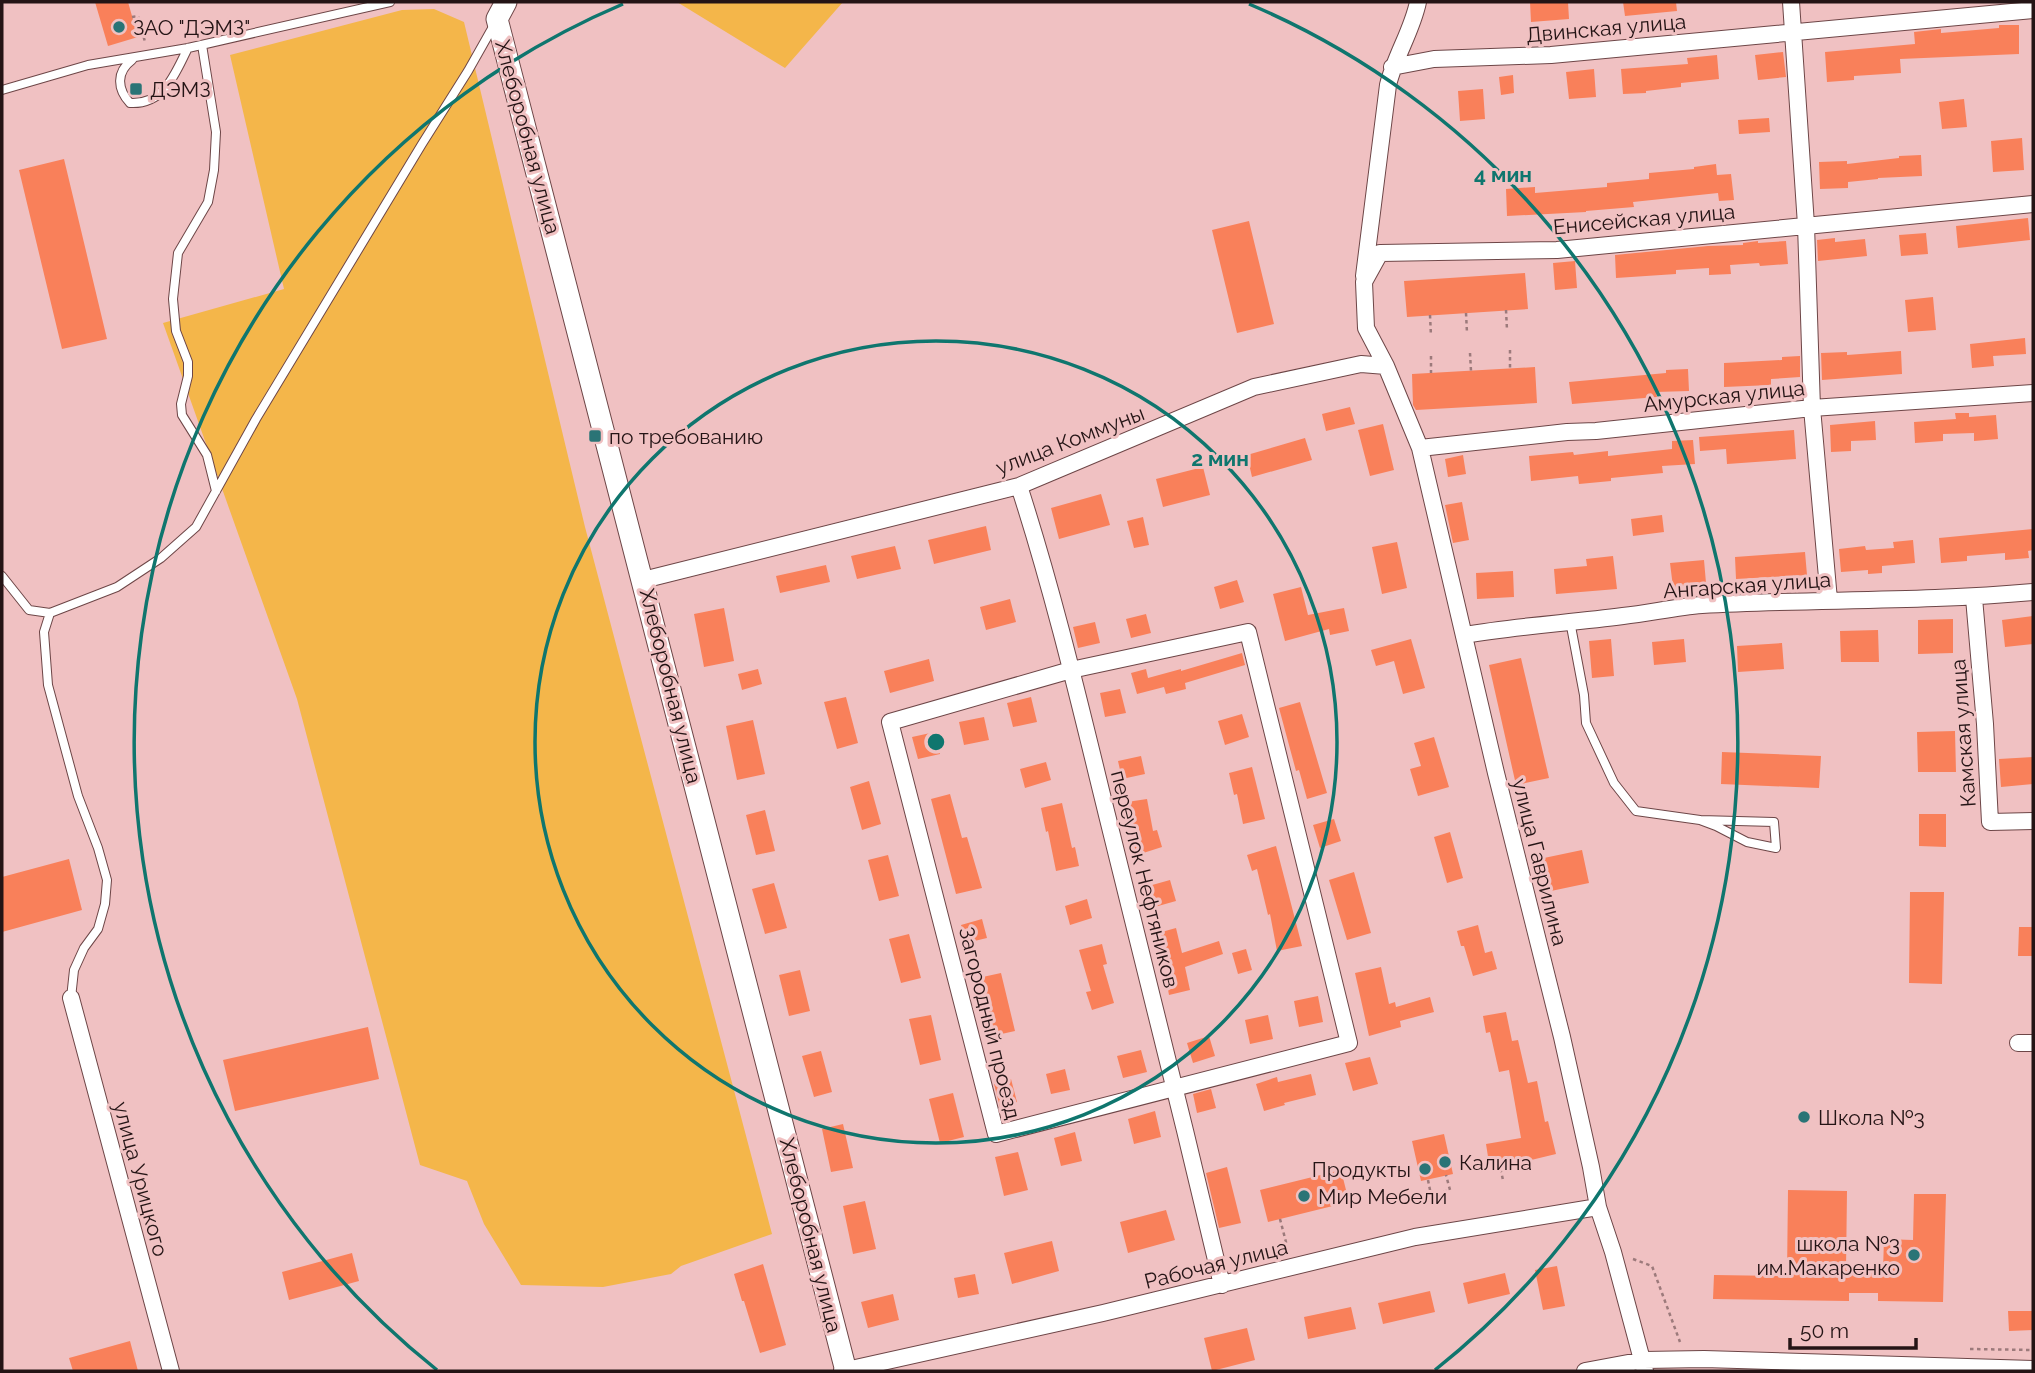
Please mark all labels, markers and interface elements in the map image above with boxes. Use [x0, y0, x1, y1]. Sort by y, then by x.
street label: Двинская улица [1525, 9, 1687, 47]
place label: ЗАО "ДЭМЗ" [133, 15, 250, 40]
marker: ЗАО "ДЭМЗ" [111, 19, 127, 35]
street label: Хлеборобная улица [490, 37, 566, 237]
place label: ДЭМЗ [150, 77, 211, 102]
marker: ДЭМЗ [128, 81, 144, 97]
text: 4 мин [1474, 162, 1532, 187]
street label: Енисейская улица [1552, 199, 1736, 239]
street label: Амурская улица [1642, 375, 1806, 417]
street label: улица Коммуны [992, 400, 1148, 480]
place label: по требованию [609, 424, 763, 449]
marker: по требованию [587, 428, 603, 444]
text: 2 мин [1191, 446, 1249, 471]
street label: Ангарская улица [1662, 567, 1832, 603]
street label: Хлеборобная улица [635, 586, 707, 786]
street label: Камская улица [1945, 658, 1981, 808]
centre of rings [924, 730, 948, 754]
street label: переулок Нефтяников [1106, 768, 1184, 990]
street label: улица Гаврилина [1507, 776, 1573, 948]
street label: Загородный проезд [954, 924, 1026, 1122]
street label: улица Урицкого [108, 1099, 174, 1259]
place label: Школа №3 [1818, 1105, 1925, 1130]
marker: Школа №3 [1796, 1109, 1812, 1125]
street label: Хлеборобная улица [775, 1135, 847, 1335]
place label: Калина [1459, 1150, 1532, 1175]
marker: Калина [1437, 1154, 1453, 1170]
place label: Продукты [1312, 1157, 1411, 1182]
marker: Продукты [1417, 1161, 1433, 1177]
place label: Мир Мебели [1318, 1184, 1447, 1209]
marker: Мир Мебели [1296, 1188, 1312, 1204]
place label: школа №3 им.Макаренко [1756, 1231, 1900, 1280]
street label: Рабочая улица [1142, 1234, 1290, 1294]
marker: школа №3 им.Макаренко [1906, 1247, 1922, 1263]
scale bar [1790, 1306, 1916, 1350]
text: 50 m [1800, 1318, 1849, 1343]

